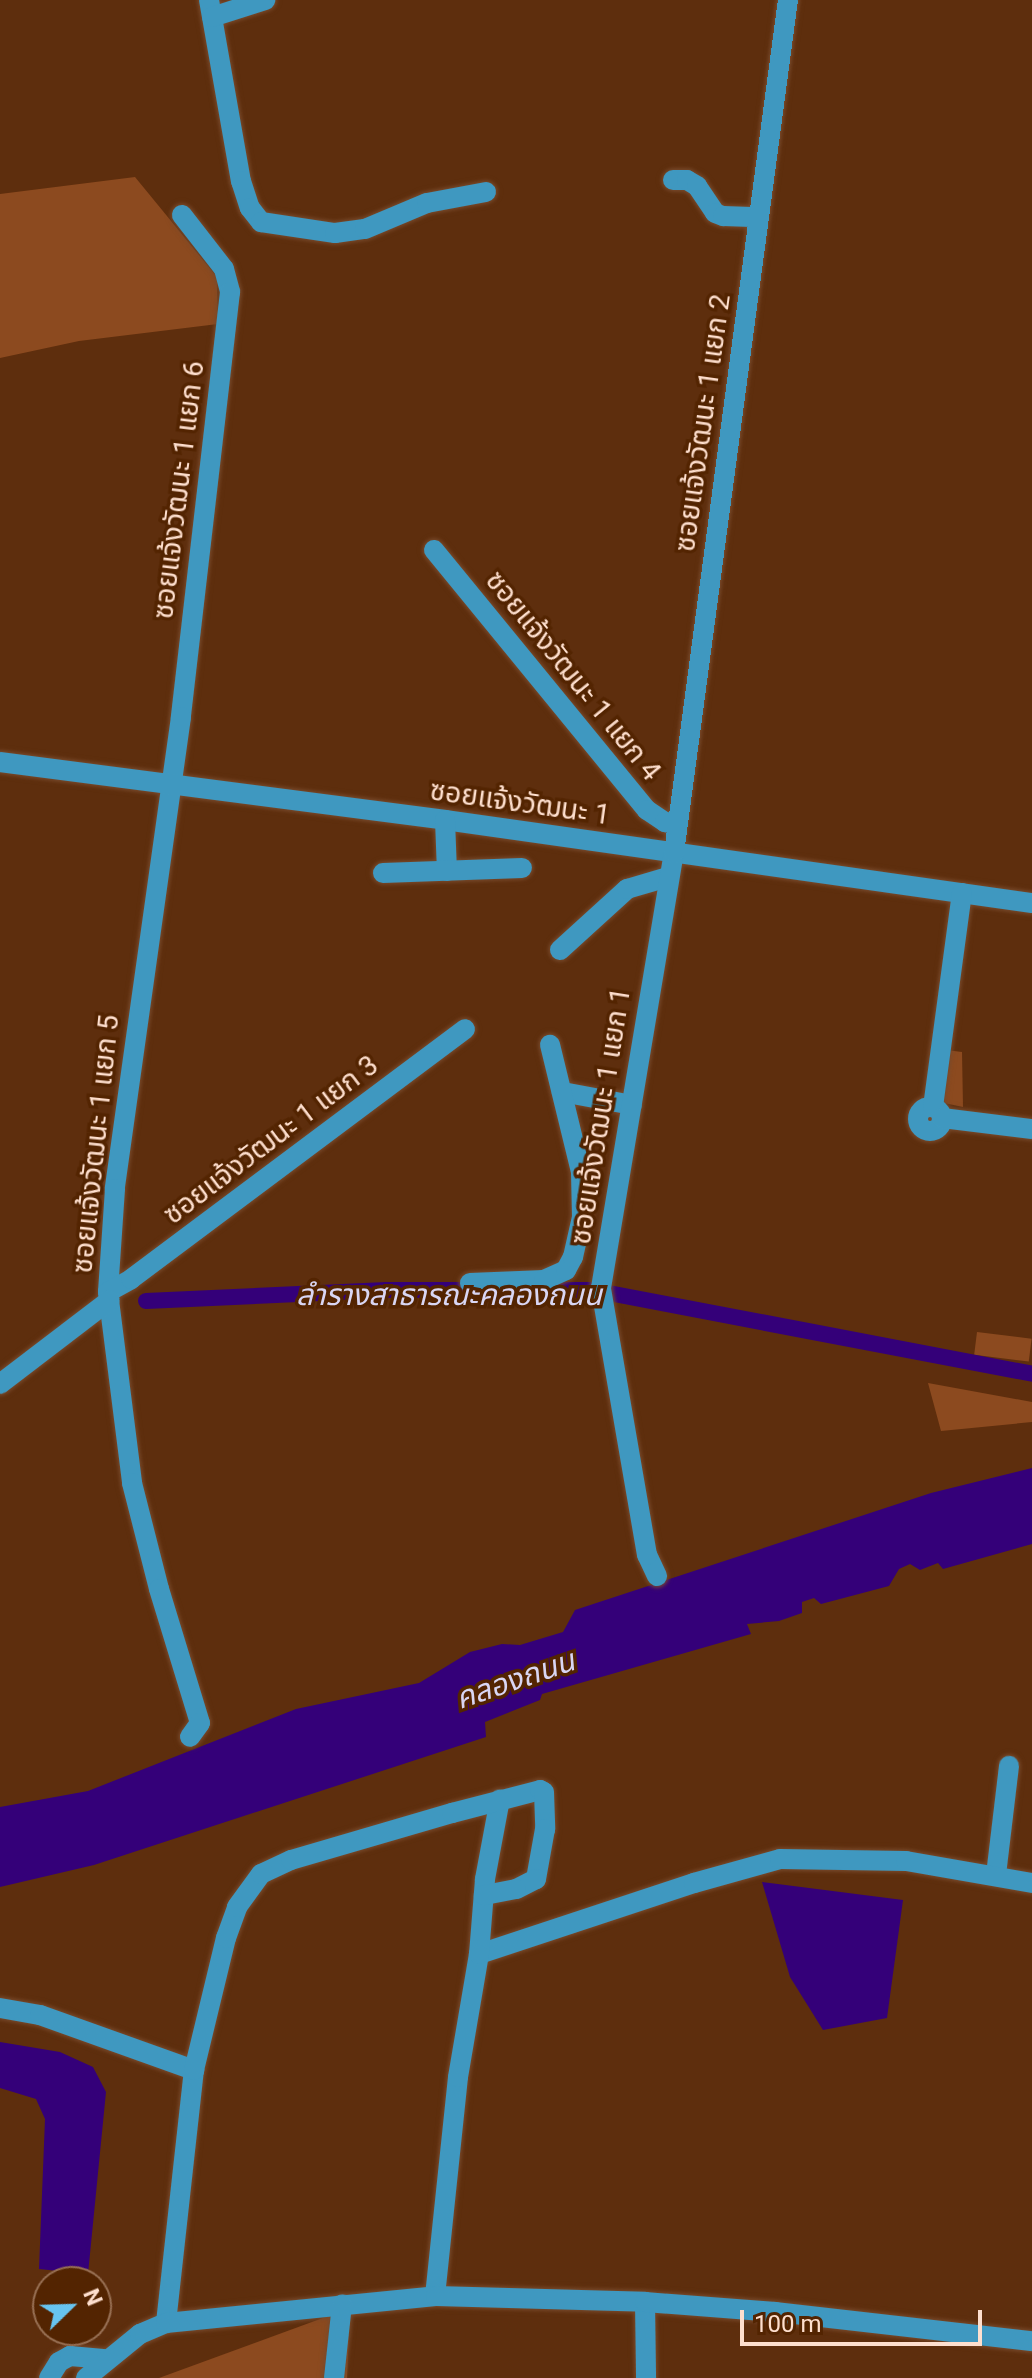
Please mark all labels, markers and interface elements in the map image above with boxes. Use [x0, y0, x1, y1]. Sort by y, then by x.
street label: ซอยแจ้งวัฒนะ 1 แยก 2 [668, 292, 738, 554]
street label: ซอยแจ้งวัฒนะ 1 แยก 6 [146, 359, 212, 621]
street label: ซอยแจ้งวัฒนะ 1 แยก 4 [478, 564, 668, 788]
street label: ซอยแจ้งวัฒนะ 1 [428, 774, 612, 832]
street label: ซอยแจ้งวัฒนะ 1 แยก 1 [564, 985, 638, 1247]
street label: ซอยแจ้งวัฒนะ 1 แยก 5 [66, 1013, 126, 1275]
street label: ซอยแจ้งวัฒนะ 1 แยก 3 [157, 1048, 385, 1232]
water label: ลำรางสาธารณะคลองถนน [296, 1277, 602, 1313]
water label: คลองถนน [451, 1643, 579, 1717]
north arrow [32, 2266, 112, 2346]
text: N [78, 2285, 107, 2309]
scale bar [744, 2294, 986, 2344]
text: 100 m [754, 2310, 821, 2338]

